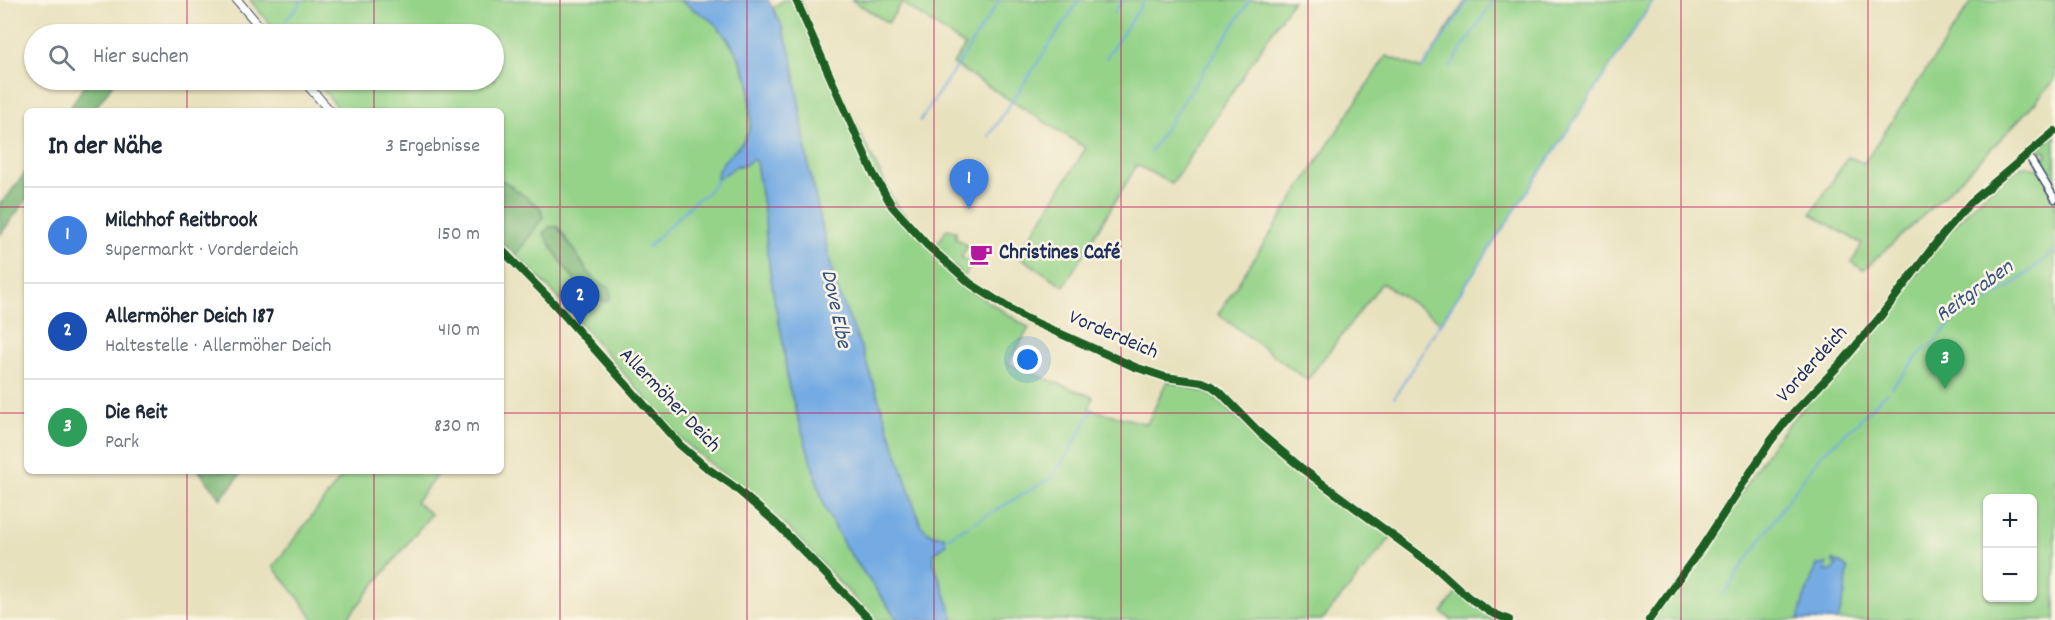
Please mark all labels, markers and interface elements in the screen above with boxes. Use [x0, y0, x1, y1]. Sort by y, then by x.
search box [24, 24, 504, 90]
icon: search [45, 41, 78, 74]
text: Hier suchen [93, 42, 189, 73]
text: In der Nähe [48, 129, 162, 166]
text: 3 Ergebnisse [385, 133, 480, 161]
pin: 1 [950, 160, 988, 209]
text: Milchhof Reitbrook [105, 206, 258, 237]
text: 1 [65, 221, 70, 249]
text: 150 m [437, 221, 480, 249]
text: Supermarkt · Vorderdeich [105, 237, 298, 265]
place label: Christines Café [999, 239, 1120, 269]
cafe icon: Christines Café [968, 241, 994, 267]
water label: Reitgraben [1929, 253, 2021, 331]
water label: Dove Elbe [812, 267, 859, 352]
pin: 2 [560, 276, 600, 326]
text: Allermöher Deich 187 [105, 302, 274, 333]
street label: Vorderdeich [1063, 304, 1163, 368]
text: 2 [63, 317, 72, 345]
text: 410 m [438, 317, 480, 345]
street label: Vorderdeich [1770, 320, 1856, 410]
text: Haltestelle · Allermöher Deich [105, 333, 331, 361]
pin: 3 [1926, 340, 1964, 389]
street label: Allermöher Deich [611, 342, 727, 460]
your location [1013, 345, 1042, 374]
text: Die Reit [105, 398, 168, 429]
text: 3 [63, 413, 72, 441]
text: 830 m [434, 413, 480, 441]
text: Park [105, 429, 139, 457]
map controls [1983, 494, 2037, 602]
button: + [1983, 494, 2037, 548]
button: − [1983, 548, 2037, 602]

